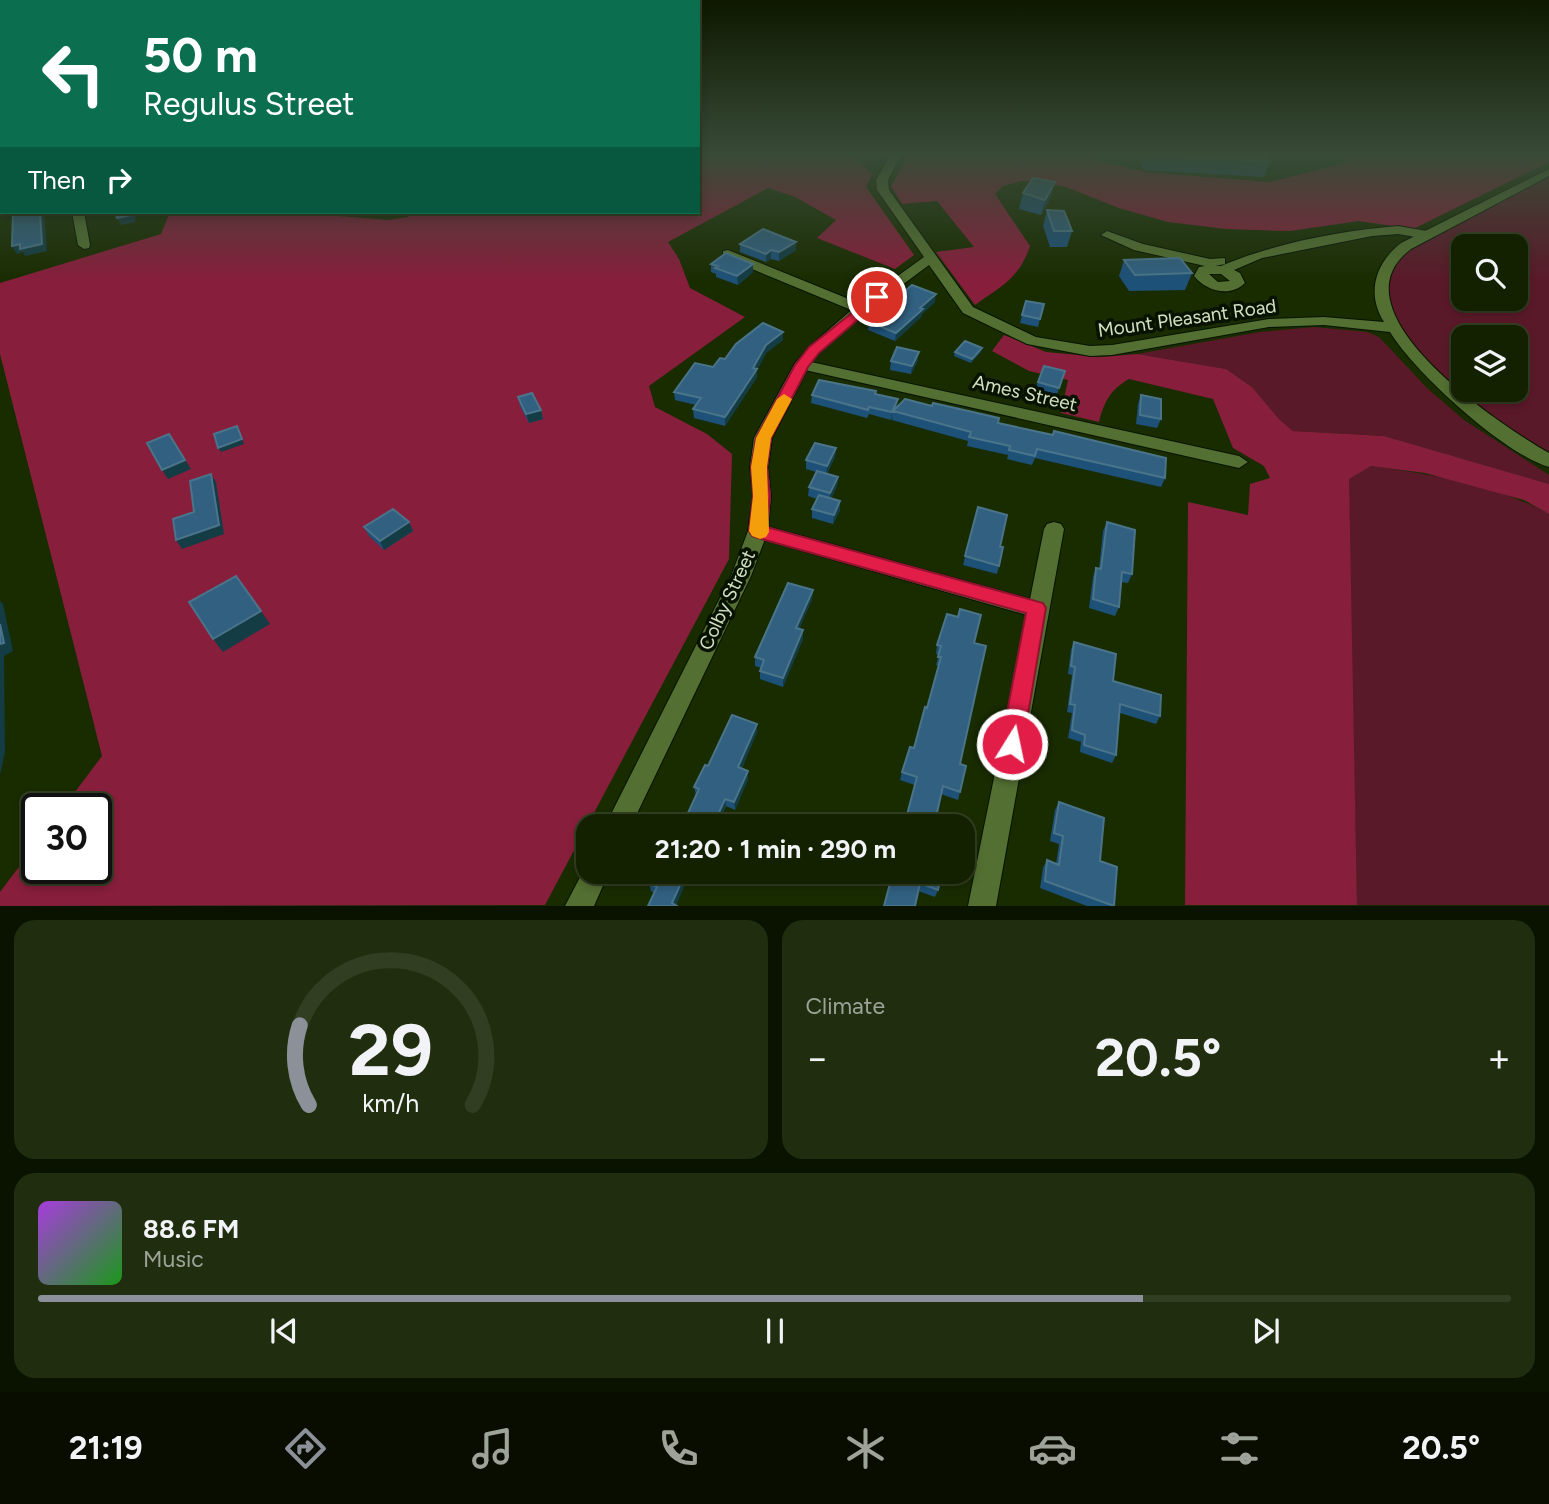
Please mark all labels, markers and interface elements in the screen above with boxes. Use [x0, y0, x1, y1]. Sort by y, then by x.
text: 50 m [143, 25, 258, 84]
icon: left [28, 28, 119, 119]
text: Regulus Street [143, 85, 354, 123]
icon: right [100, 161, 138, 199]
text: Then [28, 164, 86, 196]
map controls [1451, 234, 1528, 402]
button: search [1451, 234, 1528, 311]
pin [847, 267, 907, 327]
icon: arrive [858, 278, 896, 316]
street label: Mount Pleasant Road [1096, 294, 1278, 342]
button: layers [1451, 325, 1528, 402]
street label: Ames Street [971, 370, 1079, 416]
street label: Colby Street [694, 546, 760, 654]
position arrow [975, 707, 1049, 781]
speed limit sign: 30 [21, 793, 112, 884]
text: 21:20 · 1 min · 290 m [655, 833, 896, 865]
text: Climate [806, 992, 885, 1020]
text: 29 [349, 1007, 433, 1094]
text: 20.5° [1095, 1027, 1222, 1089]
text: − [806, 1035, 829, 1081]
text: + [1487, 1035, 1511, 1081]
text: km/h [362, 1088, 419, 1118]
text: 88.6 FM [143, 1213, 239, 1245]
text: Music [143, 1245, 204, 1273]
icon: previous [265, 1312, 303, 1350]
icon: pause [756, 1312, 794, 1350]
icon: next [1247, 1312, 1285, 1350]
icon: directions [281, 1424, 330, 1473]
icon: music [468, 1424, 517, 1473]
icon: phone [654, 1424, 703, 1473]
icon: climate [841, 1424, 890, 1473]
icon: car [1028, 1424, 1077, 1473]
icon: filters [1215, 1424, 1264, 1473]
text: 21:19 [69, 1429, 143, 1467]
text: 20.5° [1402, 1429, 1480, 1467]

